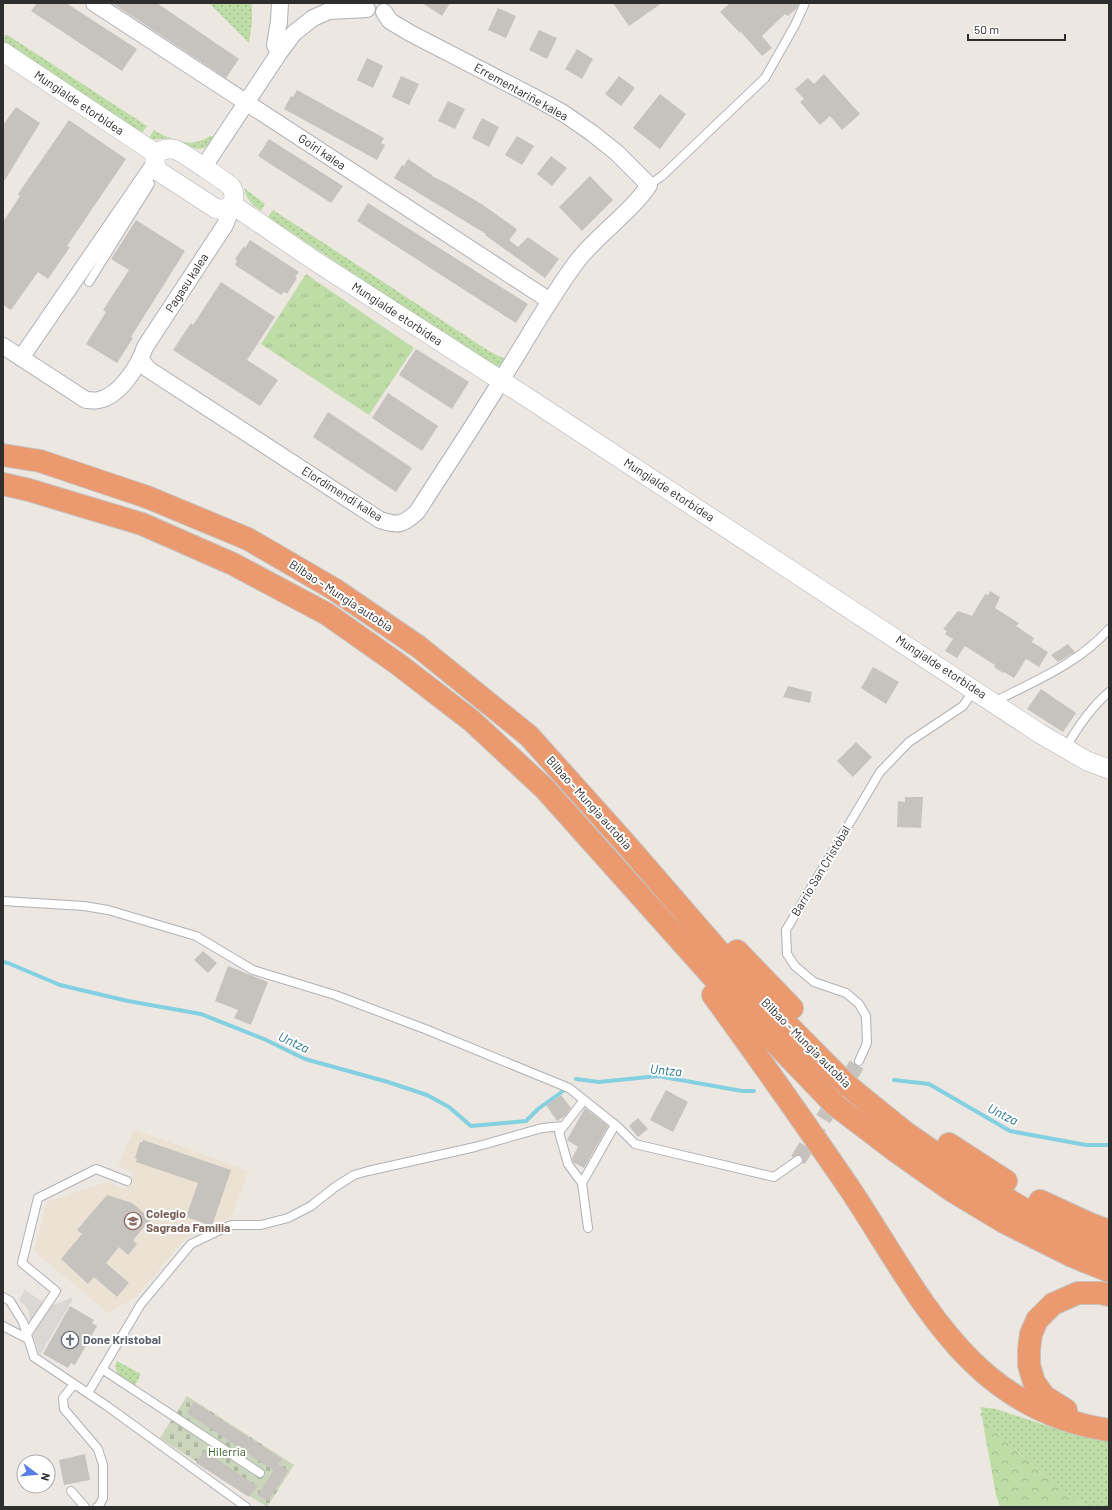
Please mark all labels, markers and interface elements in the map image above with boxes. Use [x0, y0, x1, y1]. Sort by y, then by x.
scale bar [968, 16, 1065, 42]
text: 50 m [974, 22, 999, 36]
street label: Errementariñe kalea [472, 59, 571, 123]
street label: Mungialde etorbidea [32, 67, 127, 137]
street label: Goiri kalea [296, 130, 349, 172]
street label: Pagasu kalea [162, 250, 210, 315]
street label: Mungialde etorbidea [350, 279, 445, 348]
street label: Mungialde etorbidea [622, 455, 717, 524]
street label: Elordimendi kalea [300, 463, 385, 524]
street label: Bilbao - Mungia autobia [287, 556, 396, 634]
street label: Mungialde etorbidea [894, 632, 989, 701]
street label: Bilbao - Mungia autobia [544, 753, 635, 852]
street label: Barrio San Cristóbal [788, 823, 853, 918]
street label: Bilbao - Mungia autobia [759, 995, 854, 1090]
water label: Untza [276, 1028, 312, 1056]
water label: Untza [649, 1061, 683, 1079]
water label: Untza [985, 1100, 1021, 1128]
place label: Colegio Sagrada Familia [146, 1206, 230, 1234]
school or university icon: Colegio Sagrada Familia [123, 1211, 143, 1231]
church icon: Done Kristobal [60, 1330, 80, 1350]
place label: Done Kristobal [83, 1332, 161, 1346]
park label: Hilerria [208, 1444, 246, 1458]
north arrow [16, 1454, 56, 1494]
text: N [39, 1472, 53, 1482]

